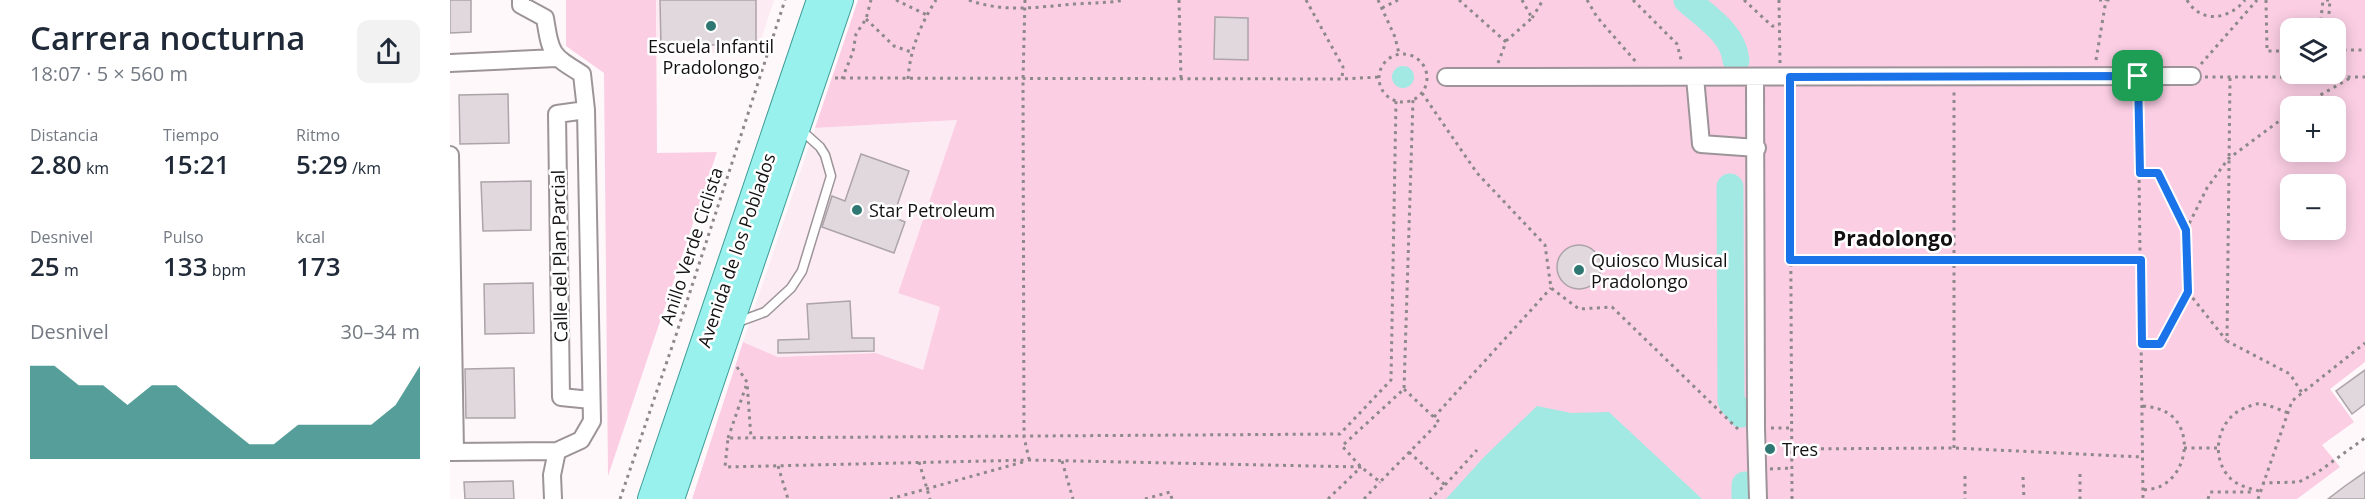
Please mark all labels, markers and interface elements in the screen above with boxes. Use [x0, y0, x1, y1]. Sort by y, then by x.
text: Carrera nocturna [30, 15, 305, 60]
map controls [2280, 18, 2346, 240]
button: layers [2280, 18, 2346, 84]
marker: Escuela Infantil Pradolongo [704, 19, 718, 33]
button: share [357, 20, 420, 83]
place label: Escuela Infantil Pradolongo [648, 34, 774, 79]
pin [2112, 50, 2163, 101]
icon: arrive [2121, 59, 2154, 92]
text: 18:07 · 5 × 560 m [30, 60, 188, 87]
button: + [2280, 96, 2346, 162]
text: Distancia [30, 124, 98, 146]
text: Tiempo [163, 124, 219, 146]
text: Ritmo [296, 124, 340, 146]
text: 2.80 [30, 146, 82, 182]
text: 15:21 [163, 146, 230, 182]
text: 5:29 [296, 146, 348, 182]
street label: Avenida de los Poblados [691, 150, 781, 350]
text: km [82, 157, 109, 179]
text: /km [348, 157, 381, 179]
street label: Anillo Verde Ciclista [654, 164, 728, 328]
street label: Calle del Plan Parcial [545, 170, 573, 342]
button: − [2280, 174, 2346, 240]
place label: Star Petroleum [869, 198, 995, 222]
marker: Star Petroleum [850, 203, 864, 217]
district label: Pradolongo [1833, 224, 1953, 252]
text: Desnivel [30, 226, 93, 248]
text: Pulso [163, 226, 204, 248]
text: kcal [296, 226, 325, 248]
text: 25 [30, 248, 60, 284]
text: 133 [163, 248, 208, 284]
text: 173 [296, 248, 341, 284]
place label: Quiosco Musical Pradolongo [1591, 248, 1728, 293]
text: m [60, 259, 79, 281]
text: bpm [208, 259, 246, 281]
marker: Quiosco Musical Pradolongo [1572, 263, 1586, 277]
text: Desnivel [30, 318, 109, 345]
text: 30–34 m [341, 318, 420, 345]
place label: Tres [1782, 437, 1818, 461]
marker: Tres [1763, 442, 1777, 456]

